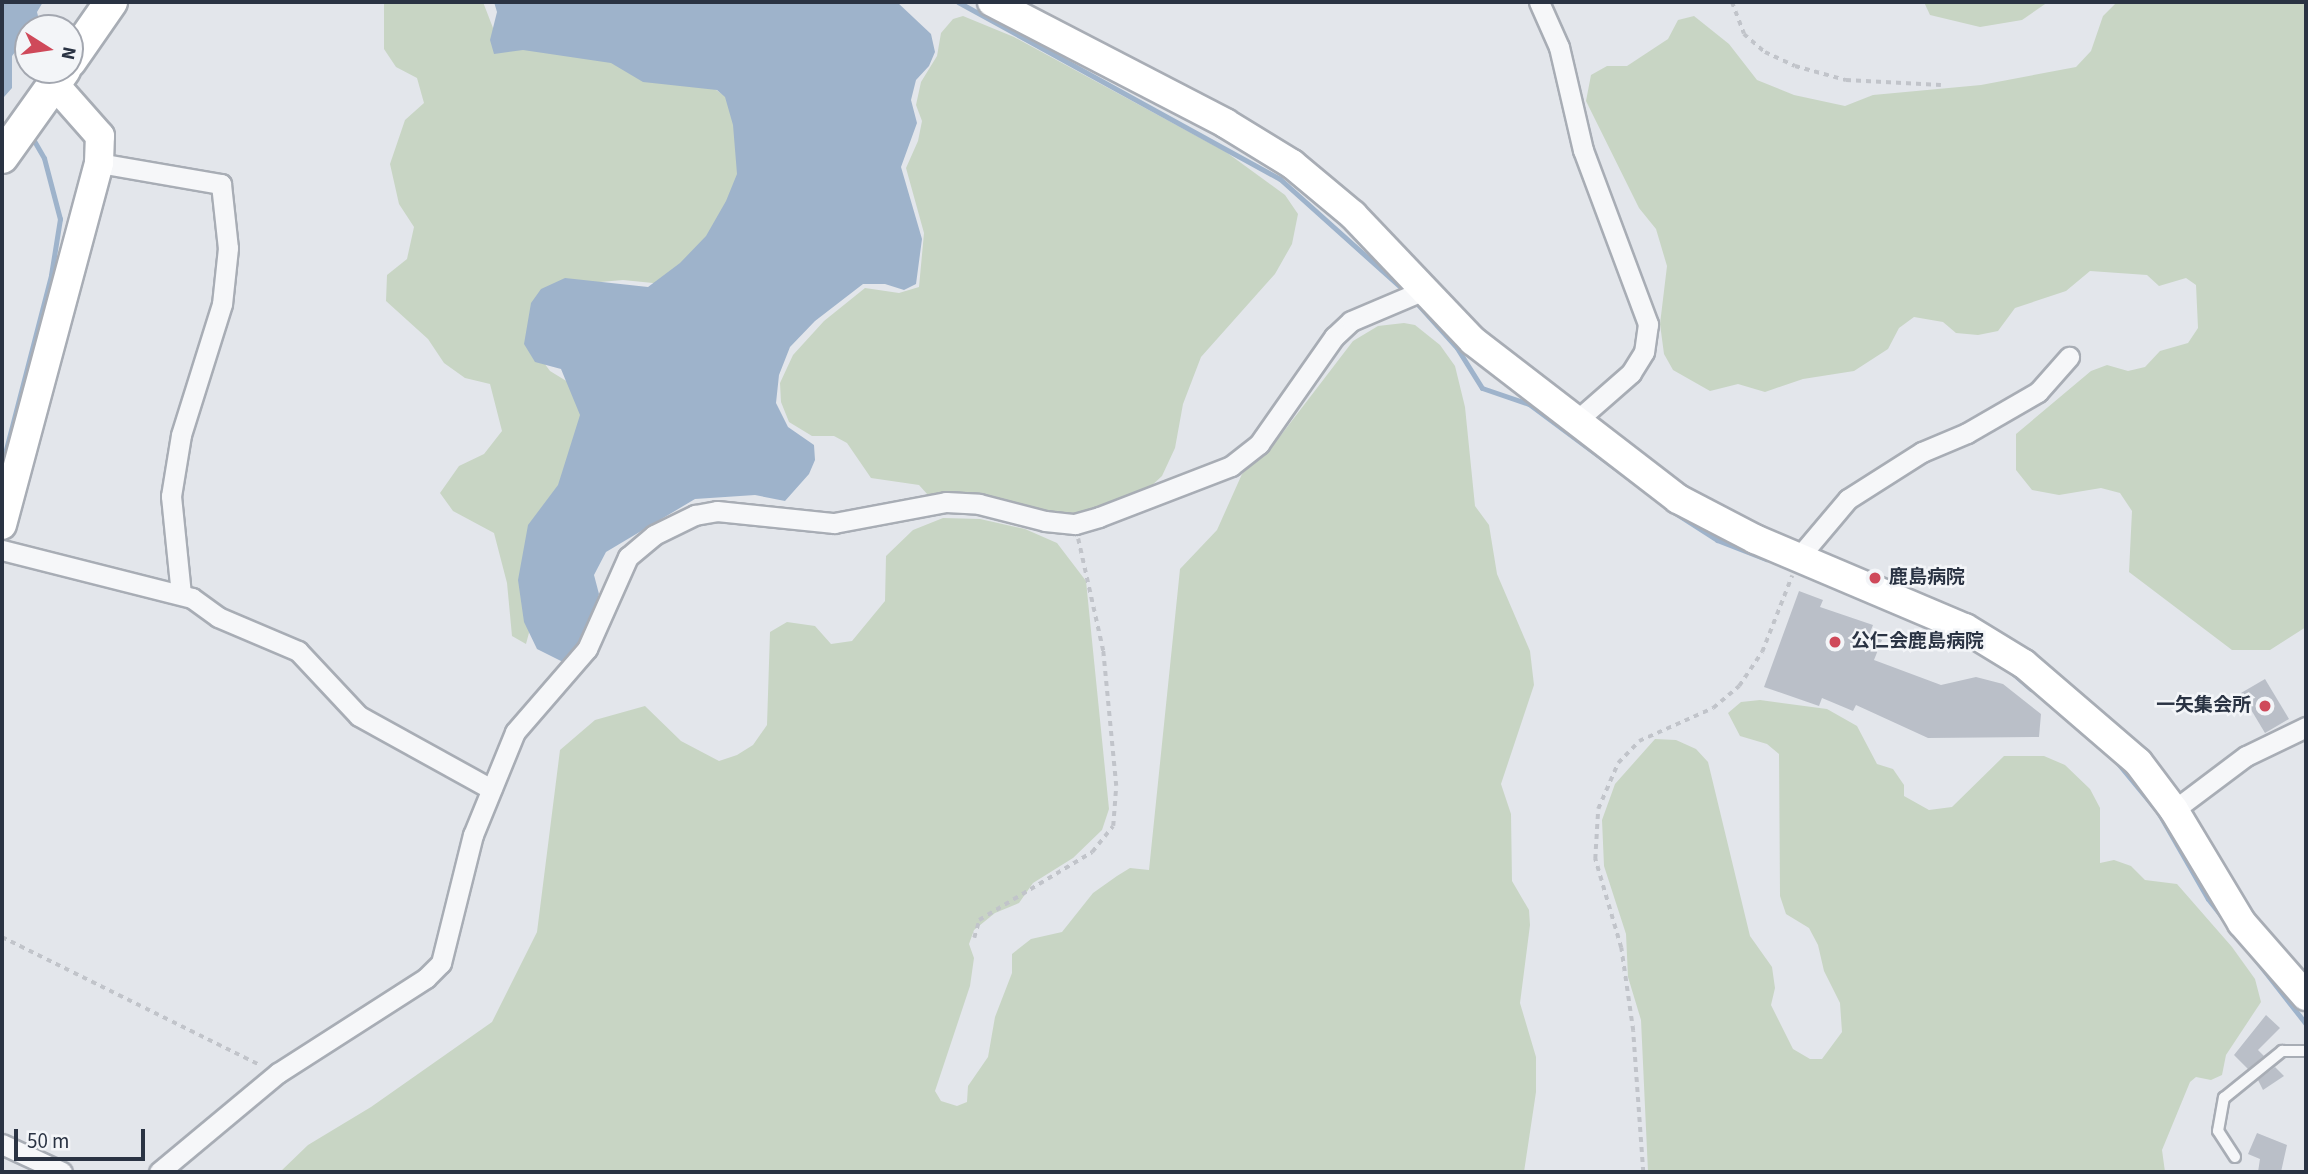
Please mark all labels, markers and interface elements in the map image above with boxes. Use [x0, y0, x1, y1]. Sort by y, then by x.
north arrow [14, 14, 84, 84]
text: N [54, 44, 83, 62]
place label: 鹿島病院 [1889, 567, 1965, 589]
marker: 鹿島病院 [1867, 570, 1883, 586]
place label: 公仁会鹿島病院 [1851, 631, 1984, 653]
marker: 公仁会鹿島病院 [1825, 632, 1845, 652]
place label: 一矢集会所 [2156, 695, 2251, 717]
marker: 一矢集会所 [2257, 698, 2273, 714]
scale bar [18, 1114, 149, 1158]
text: 50 m [27, 1126, 69, 1156]

